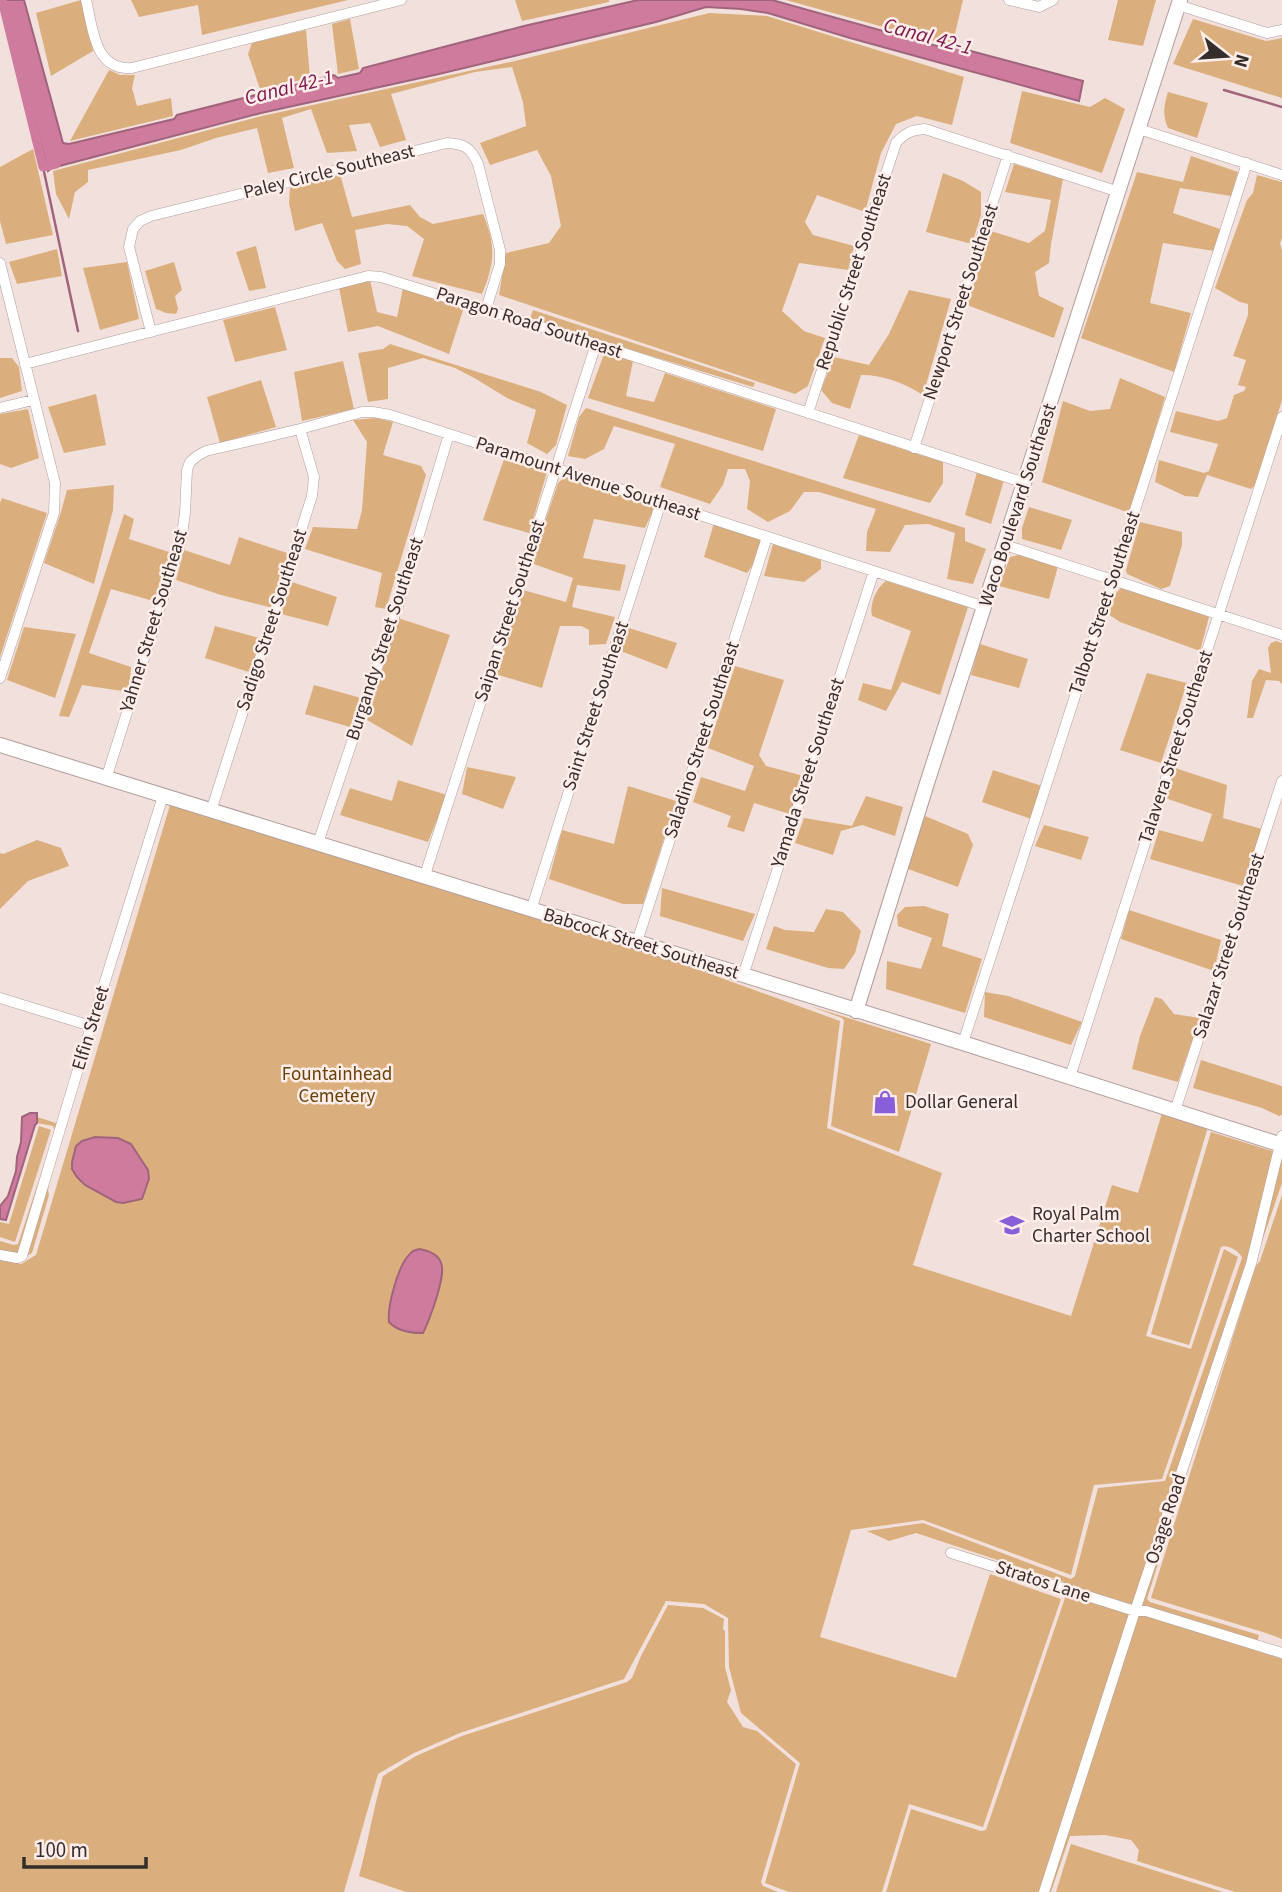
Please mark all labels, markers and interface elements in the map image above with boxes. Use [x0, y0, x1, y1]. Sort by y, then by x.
water label: Canal 42-1 [880, 10, 976, 62]
north arrow [1191, 21, 1261, 91]
text: N [1226, 51, 1256, 71]
water label: Canal 42-1 [241, 61, 337, 113]
street label: Paley Circle Southeast [241, 138, 418, 206]
street label: Republic Street Southeast [809, 170, 899, 374]
street label: Newport Street Southeast [917, 200, 1006, 404]
street label: Paragon Road Southeast [433, 280, 626, 366]
street label: Waco Boulevard Southeast [972, 400, 1064, 610]
street label: Paramount Avenue Southeast [472, 430, 704, 528]
street label: Talbott Street Southeast [1063, 507, 1148, 698]
street label: Saipan Street Southeast [468, 516, 552, 706]
street label: Sadigo Street Southeast [230, 525, 314, 715]
street label: Yahner Street Southeast [113, 526, 195, 717]
street label: Burgandy Street Southeast [339, 533, 431, 744]
street label: Saint Street Southeast [556, 617, 636, 794]
street label: Saladino Street Southeast [657, 638, 747, 842]
street label: Talavera Street Southeast [1132, 646, 1220, 847]
street label: Yamada Street Southeast [764, 674, 852, 872]
street label: Salazar Street Southeast [1186, 849, 1272, 1042]
street label: Babcock Street Southeast [540, 901, 743, 987]
street label: Elfin Street [65, 982, 117, 1073]
park label: Fountainhead Cemetery [282, 1061, 392, 1110]
shop icon: Dollar General [871, 1088, 899, 1116]
place label: Dollar General [905, 1089, 1018, 1116]
place label: Royal Palm Charter School [1032, 1201, 1150, 1250]
school or university icon: Royal Palm Charter School [998, 1211, 1026, 1239]
street label: Osage Road [1139, 1470, 1193, 1568]
street label: Stratos Lane [992, 1554, 1094, 1610]
scale bar [24, 1826, 147, 1870]
text: 100 m [35, 1835, 88, 1865]

